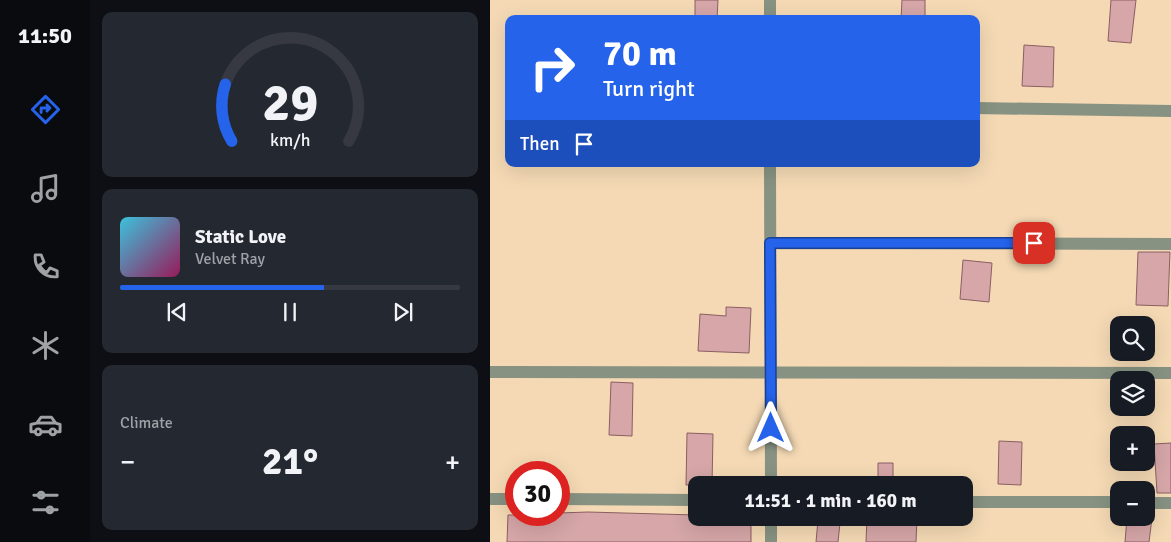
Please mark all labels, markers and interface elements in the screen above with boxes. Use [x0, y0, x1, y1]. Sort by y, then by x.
text: 11:50 [18, 22, 72, 49]
text: 70 m [603, 32, 677, 75]
icon: right [520, 35, 585, 100]
text: 29 [262, 71, 318, 135]
text: Turn right [603, 75, 695, 102]
icon: directions [28, 92, 63, 127]
text: km/h [270, 129, 310, 151]
icon: arrive [570, 130, 598, 158]
text: Then [520, 132, 560, 156]
icon: music [28, 171, 63, 206]
pin [1013, 222, 1055, 264]
text: Static Love [195, 225, 286, 249]
icon: arrive [1020, 229, 1048, 257]
icon: phone [28, 249, 63, 284]
text: Velvet Ray [195, 249, 265, 269]
icon: previous [163, 298, 191, 326]
icon: pause [276, 298, 304, 326]
icon: next [389, 298, 417, 326]
map controls [1110, 316, 1155, 526]
button: search [1110, 316, 1155, 361]
icon: climate [28, 328, 63, 363]
button: layers [1110, 371, 1155, 416]
position arrow [744, 401, 796, 453]
icon: car [28, 407, 63, 442]
text: Climate [120, 413, 173, 433]
button: + [1110, 426, 1155, 471]
text: 21° [262, 438, 318, 485]
text: − [120, 445, 135, 479]
text: + [445, 445, 460, 479]
speed limit sign: 30 [505, 461, 570, 526]
button: − [1110, 481, 1155, 526]
icon: filters [28, 485, 63, 520]
text: 11:51 · 1 min · 160 m [744, 489, 917, 513]

